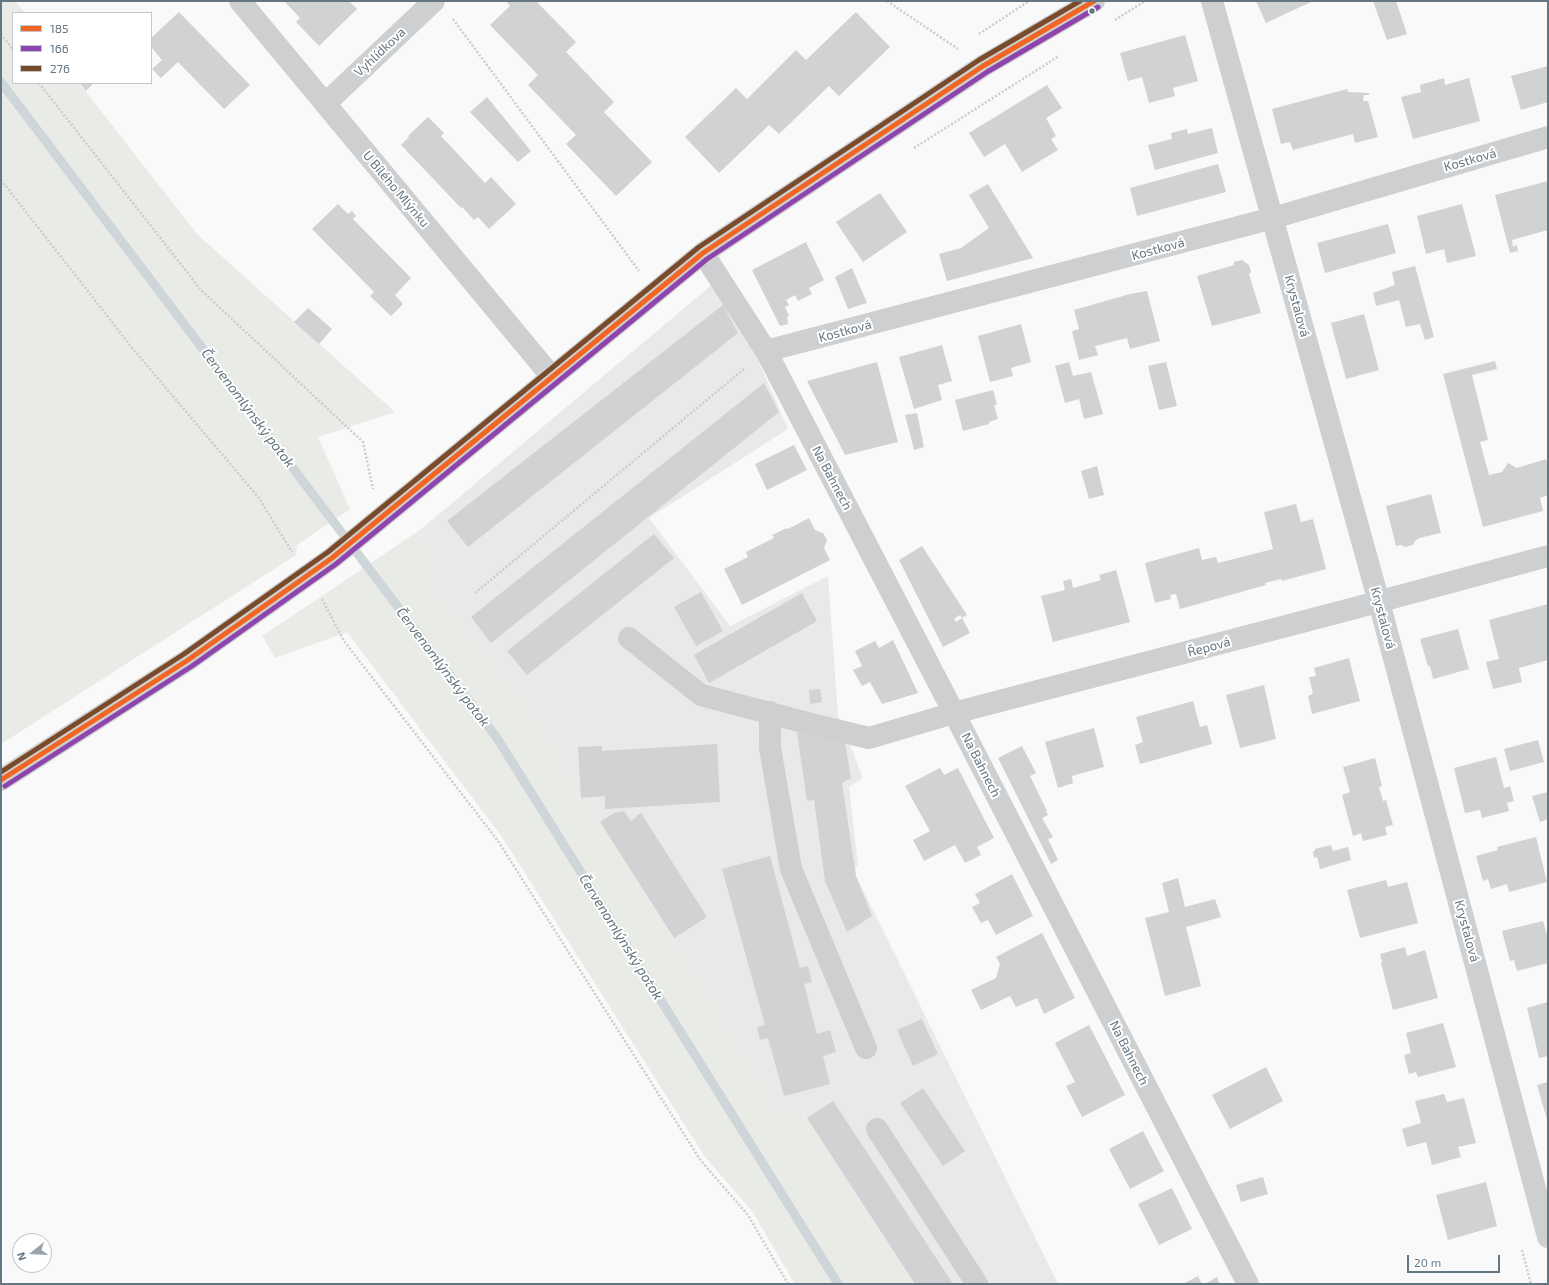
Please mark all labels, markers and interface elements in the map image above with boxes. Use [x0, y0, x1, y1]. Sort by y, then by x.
unlabelled marker [1087, 6, 1097, 16]
legend [12, 12, 152, 84]
text: 185 [50, 21, 69, 35]
street label: Vyhlídkova [351, 24, 409, 80]
text: 166 [50, 41, 69, 55]
text: 276 [50, 61, 70, 75]
street label: Kostková [1442, 145, 1498, 175]
street label: U Bílého Mlýnku [360, 148, 432, 230]
street label: Kostková [1130, 234, 1186, 264]
street label: Krystalová [1281, 273, 1313, 339]
street label: Kostková [817, 316, 873, 346]
water label: Červenomlýnský potok [198, 345, 298, 471]
street label: Na Bahnech [809, 443, 855, 513]
street label: Krystalová [1367, 585, 1399, 651]
water label: Červenomlýnský potok [393, 604, 493, 730]
street label: Řepová [1186, 634, 1232, 660]
street label: Na Bahnech [958, 730, 1004, 800]
water label: Červenomlýnský potok [575, 871, 667, 1003]
street label: Krystalová [1451, 898, 1483, 964]
street label: Na Bahnech [1106, 1018, 1152, 1088]
north arrow [12, 1233, 52, 1273]
scale bar [1409, 1247, 1502, 1273]
text: N [14, 1251, 28, 1262]
text: 20 m [1414, 1255, 1441, 1269]

